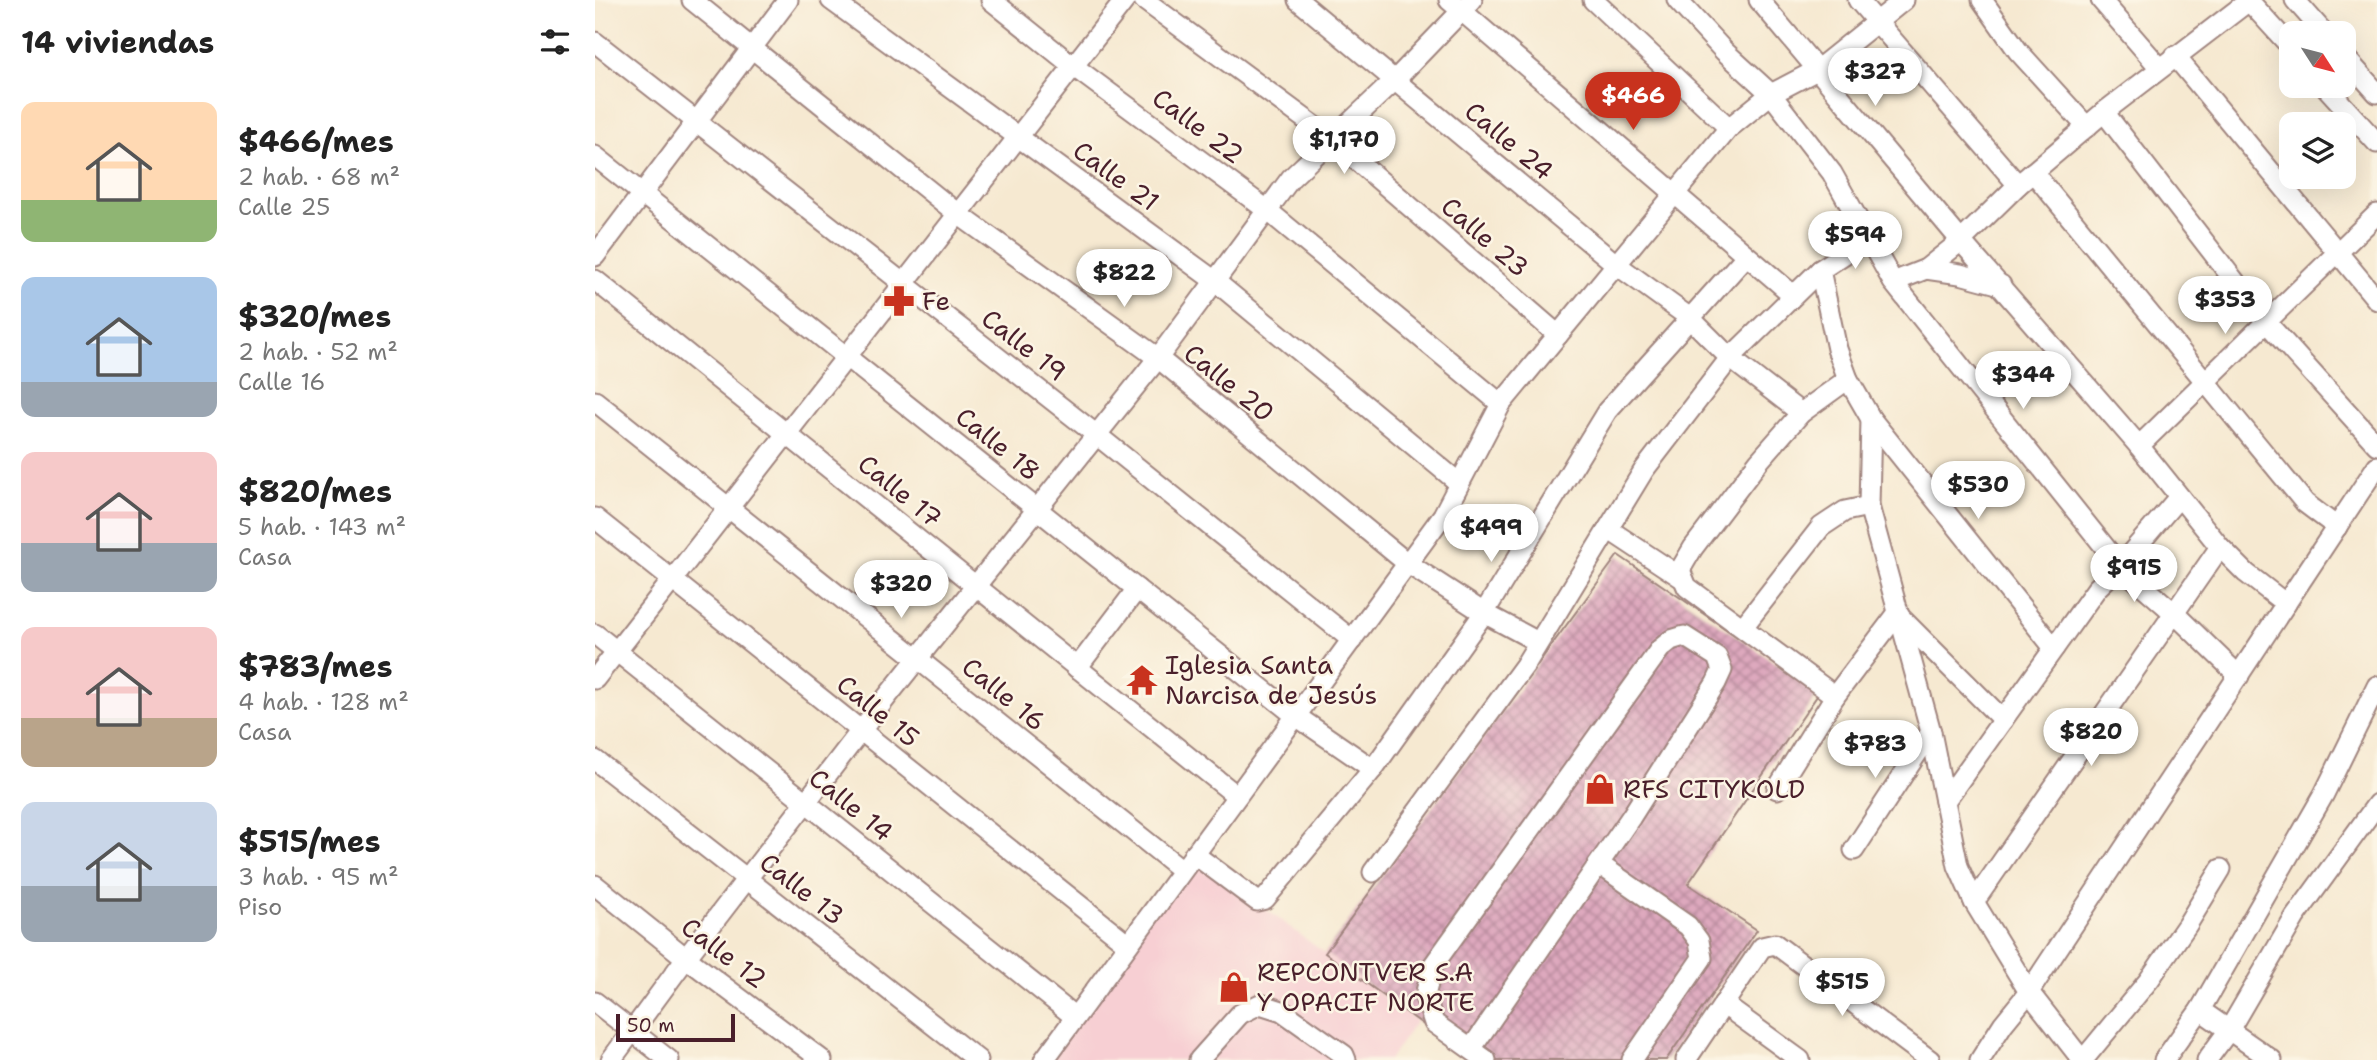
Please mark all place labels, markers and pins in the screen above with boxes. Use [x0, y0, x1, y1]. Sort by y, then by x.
pin: $327 [1834, 48, 1916, 108]
pin: $466 [1592, 72, 1674, 132]
pin: $1,170 [1287, 116, 1401, 176]
pin: $594 [1814, 212, 1896, 271]
pin: $822 [1083, 250, 1165, 309]
pin: $353 [2184, 276, 2266, 336]
place label: Fe [922, 283, 950, 318]
pharmacy icon: Fe [882, 284, 916, 318]
pin: $344 [1982, 352, 2064, 411]
pin: $530 [1937, 462, 2019, 521]
pin: $499 [1450, 504, 1532, 564]
pin: $915 [2093, 544, 2175, 604]
pin: $320 [860, 560, 942, 620]
place label: Iglesia Santa Narcisa de Jesús [1165, 647, 1377, 712]
temple icon: Iglesia Santa Narcisa de Jesús [1125, 663, 1159, 697]
pin: $820 [2050, 708, 2132, 768]
pin: $783 [1834, 720, 1916, 780]
place label: RFS CITYKOLD [1623, 771, 1805, 806]
shop icon: RFS CITYKOLD [1583, 772, 1617, 806]
place label: REPCONTVER S.A Y OPACIF NORTE [1257, 954, 1475, 1019]
pin: $515 [1801, 958, 1883, 1018]
shop icon: REPCONTVER S.A Y OPACIF NORTE [1217, 970, 1251, 1004]

